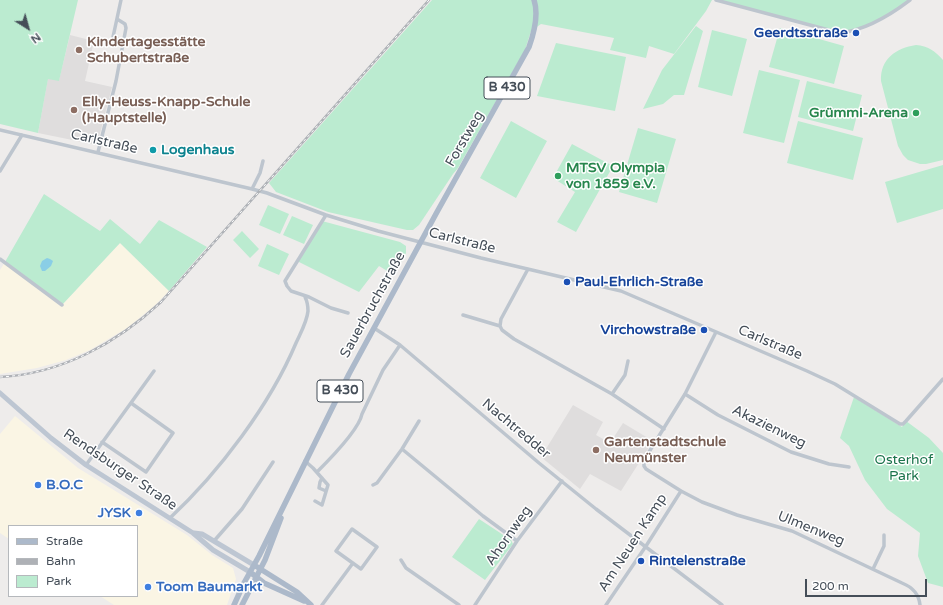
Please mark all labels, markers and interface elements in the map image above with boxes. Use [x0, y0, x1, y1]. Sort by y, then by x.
north arrow [8, 8, 48, 48]
place label: Geerdtsstraße [754, 25, 848, 41]
marker: Geerdtsstraße [851, 28, 861, 38]
text: N [28, 30, 43, 46]
place label: Kindertagesstätte Schubertstraße [87, 34, 205, 66]
marker: Kindertagesstätte Schubertstraße [74, 45, 84, 55]
road number: B 430 [484, 77, 530, 99]
place label: Elly-Heuss-Knapp-Schule (Hauptstelle) [82, 94, 250, 126]
marker: Elly-Heuss-Knapp-Schule (Hauptstelle) [69, 105, 79, 115]
place label: Grümmi-Arena [809, 105, 908, 121]
street label: Forstweg [442, 108, 488, 170]
marker: Grümmi-Arena [911, 108, 921, 118]
street label: Carlstraße [69, 126, 139, 158]
place label: Logenhaus [161, 142, 234, 158]
marker: Logenhaus [148, 145, 158, 155]
place label: MTSV Olympia von 1859 e.V. [566, 160, 665, 192]
marker: MTSV Olympia von 1859 e.V. [553, 171, 563, 181]
street label: Carlstraße [427, 225, 497, 257]
street label: Sauerbruchstraße [337, 249, 409, 361]
place label: Paul-Ehrlich-Straße [575, 274, 703, 290]
marker: Paul-Ehrlich-Straße [562, 277, 572, 287]
place label: Virchowstraße [601, 322, 696, 338]
street label: Carlstraße [735, 322, 805, 364]
marker: Virchowstraße [699, 325, 709, 335]
road number: B 430 [317, 380, 363, 402]
street label: Nachtredder [478, 395, 554, 463]
street label: Akazienweg [729, 402, 809, 452]
street label: Rendsburger Straße [60, 426, 180, 514]
place label: Gartenstadtschule Neumünster [604, 434, 726, 466]
marker: Gartenstadtschule Neumünster [591, 445, 601, 455]
park label: Osterhof Park [875, 452, 933, 484]
place label: B.O.C [46, 477, 83, 493]
marker: B.O.C [33, 480, 43, 490]
street label: Am Neuen Kamp [595, 491, 671, 595]
street label: Ahornweg [482, 503, 536, 569]
place label: JYSK [98, 505, 131, 521]
marker: JYSK [134, 508, 144, 518]
street label: Ulmenweg [775, 508, 847, 550]
legend [8, 525, 138, 597]
text: Straße [46, 534, 83, 548]
place label: Rintelenstraße [649, 553, 746, 569]
text: Bahn [46, 554, 76, 568]
marker: Rintelenstraße [636, 556, 646, 566]
scale bar [807, 571, 929, 597]
text: Park [46, 574, 72, 588]
place label: Toom Baumarkt [156, 579, 262, 595]
text: 200 m [812, 579, 849, 593]
marker: Toom Baumarkt [143, 582, 153, 592]

